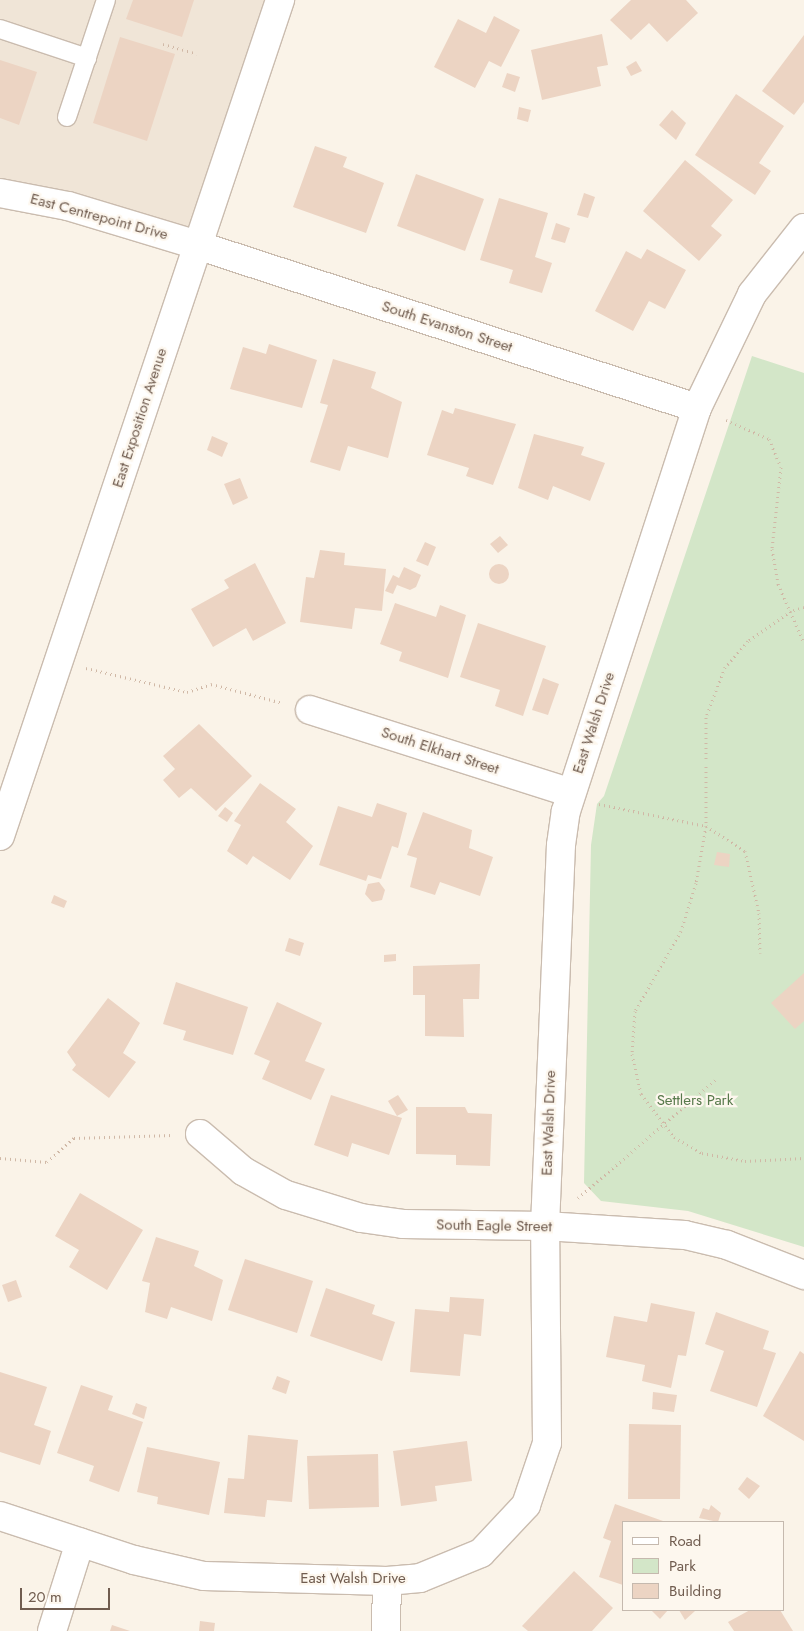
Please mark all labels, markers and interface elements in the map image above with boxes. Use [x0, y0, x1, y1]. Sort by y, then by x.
street label: East Centrepoint Drive [28, 190, 170, 244]
street label: South Evanston Street [379, 297, 515, 357]
street label: East Exposition Avenue [109, 346, 171, 490]
street label: East Walsh Drive [569, 670, 619, 776]
street label: South Elkhart Street [379, 723, 501, 779]
street label: East Walsh Drive [538, 1070, 560, 1176]
park label: Settlers Park [657, 1092, 733, 1110]
street label: South Eagle Street [436, 1216, 552, 1236]
legend [622, 1521, 784, 1611]
text: Road [669, 1530, 701, 1552]
text: Park [669, 1555, 696, 1577]
street label: East Walsh Drive [300, 1570, 406, 1588]
scale bar [22, 1578, 112, 1610]
text: Building [669, 1580, 721, 1602]
text: 20 m [28, 1586, 62, 1608]

